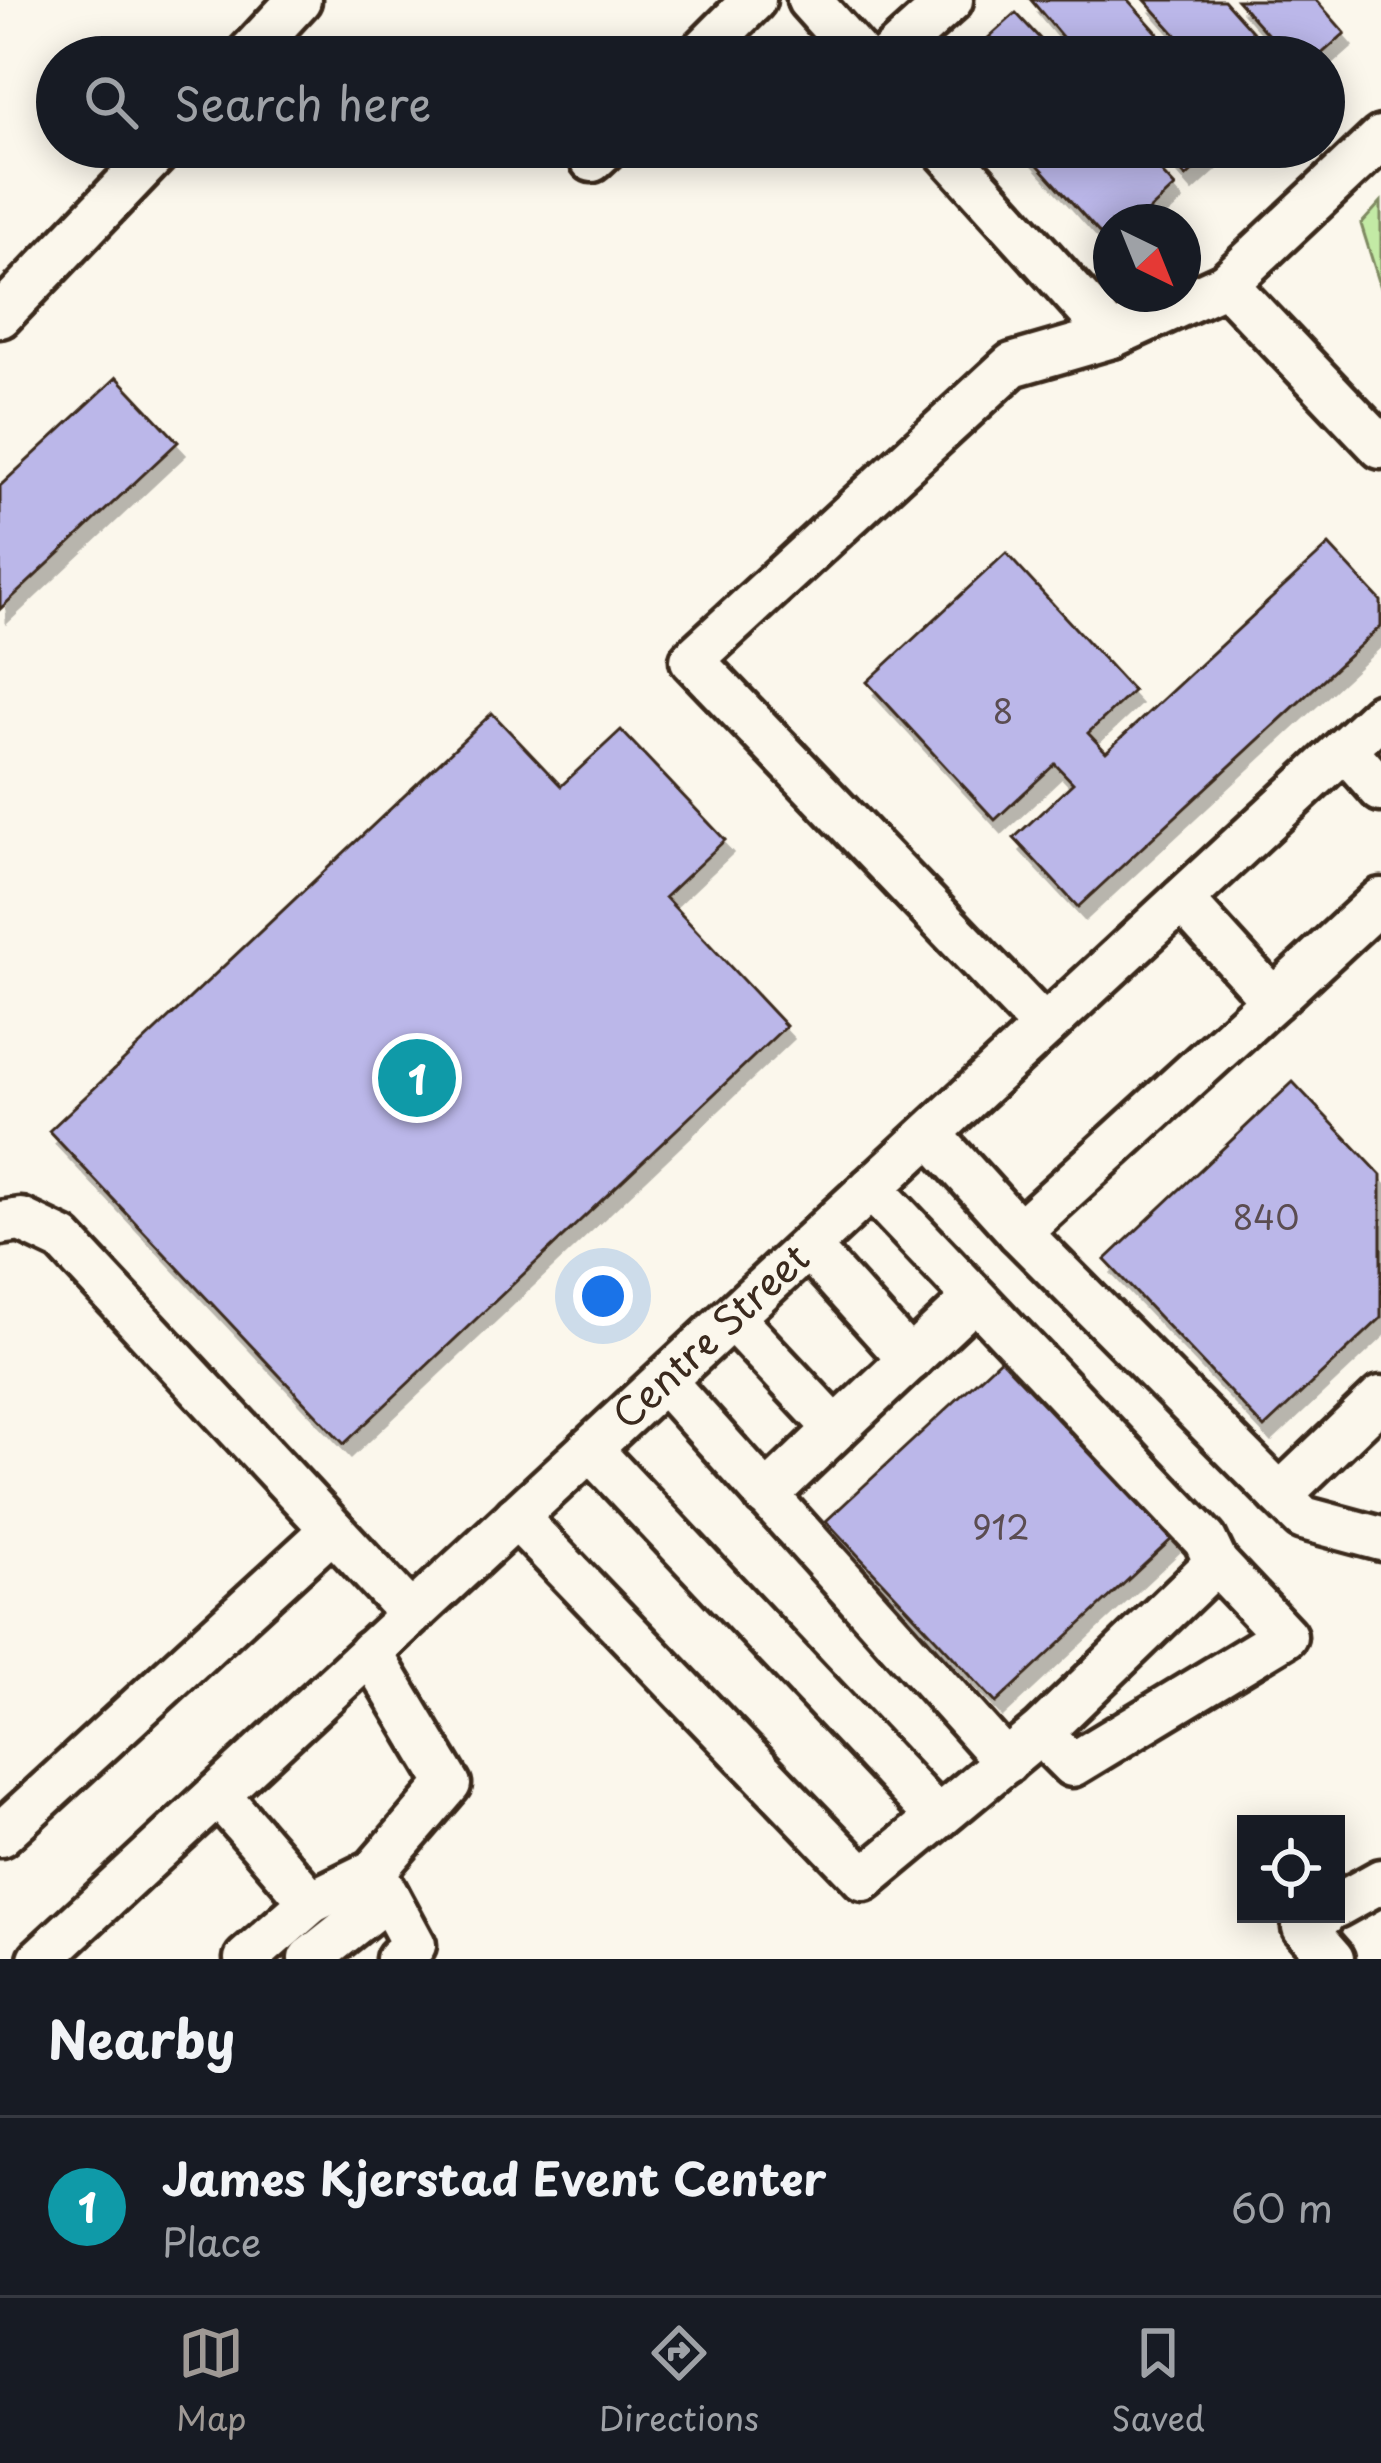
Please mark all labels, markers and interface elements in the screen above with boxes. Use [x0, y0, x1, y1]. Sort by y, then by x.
search box [36, 36, 1345, 168]
text: Search here [174, 68, 431, 136]
icon: search [78, 69, 144, 135]
north arrow [1093, 204, 1201, 312]
house number: 8 [993, 685, 1013, 735]
pin: 1 [378, 1033, 456, 1123]
house number: 840 [1233, 1191, 1299, 1241]
street label: Centre Street [597, 1228, 821, 1442]
your location [573, 1266, 633, 1326]
house number: 912 [972, 1501, 1030, 1551]
map controls [1237, 1815, 1345, 1923]
button: locate [1237, 1815, 1345, 1923]
text: Nearby [48, 1999, 235, 2076]
text: James Kjerstad Event Center [162, 2143, 826, 2211]
text: 1 [78, 2177, 96, 2236]
text: 60 m [1231, 2177, 1333, 2236]
text: Place [162, 2211, 262, 2270]
tab: Map [176, 2320, 247, 2442]
tab: Directions [599, 2320, 759, 2442]
tab: Saved [1111, 2320, 1205, 2442]

